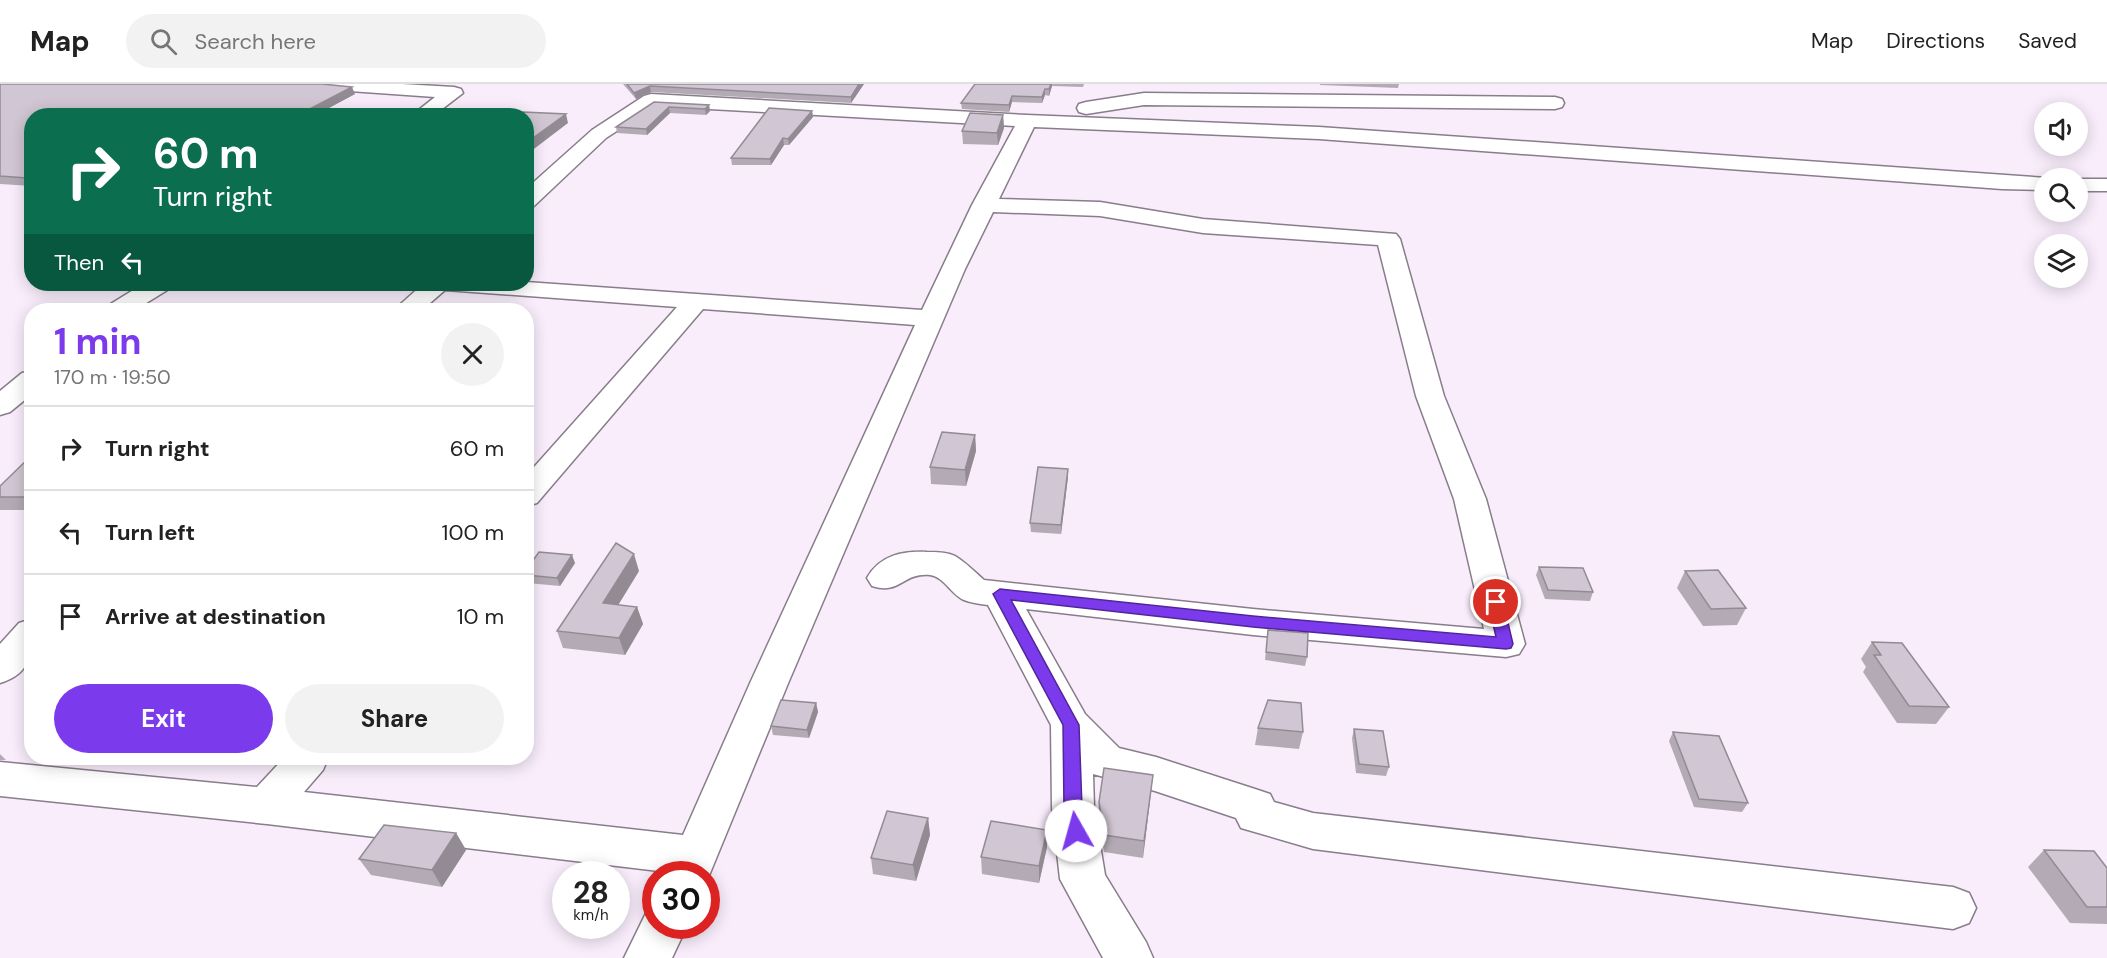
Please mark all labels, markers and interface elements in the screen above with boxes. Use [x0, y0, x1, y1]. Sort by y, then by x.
search box [126, 14, 546, 68]
text: Map [30, 23, 90, 60]
icon: search [147, 25, 180, 58]
text: Search here [195, 27, 316, 56]
text: Map [1811, 27, 1853, 55]
text: Directions [1886, 27, 1985, 55]
text: Saved [2018, 27, 2077, 55]
map controls [2034, 102, 2088, 288]
button: sound [2034, 102, 2088, 156]
text: 60 m [153, 126, 259, 181]
icon: right [54, 132, 132, 210]
button: search [2034, 168, 2088, 222]
text: Turn right [153, 179, 273, 214]
button: layers [2034, 234, 2088, 288]
icon: left [116, 246, 149, 279]
text: Then [54, 248, 104, 277]
text: 1 min [54, 318, 142, 365]
button: close [441, 323, 504, 386]
text: 170 m · 19:50 [54, 364, 171, 390]
icon: right [54, 432, 87, 465]
text: Turn right [105, 434, 210, 463]
text: 60 m [450, 434, 504, 463]
icon: left [54, 516, 87, 549]
text: Turn left [105, 518, 195, 547]
text: 100 m [442, 518, 504, 547]
pin [1470, 576, 1521, 627]
icon: arrive [1479, 585, 1512, 618]
icon: arrive [54, 600, 87, 633]
text: Arrive at destination [105, 602, 326, 631]
text: 10 m [457, 602, 504, 631]
button: Exit [54, 684, 273, 753]
button: Share [285, 684, 504, 753]
position arrow [1044, 799, 1108, 863]
speed limit sign: 30 [642, 861, 720, 939]
text: 28 [573, 873, 609, 912]
text: km/h [573, 905, 609, 925]

